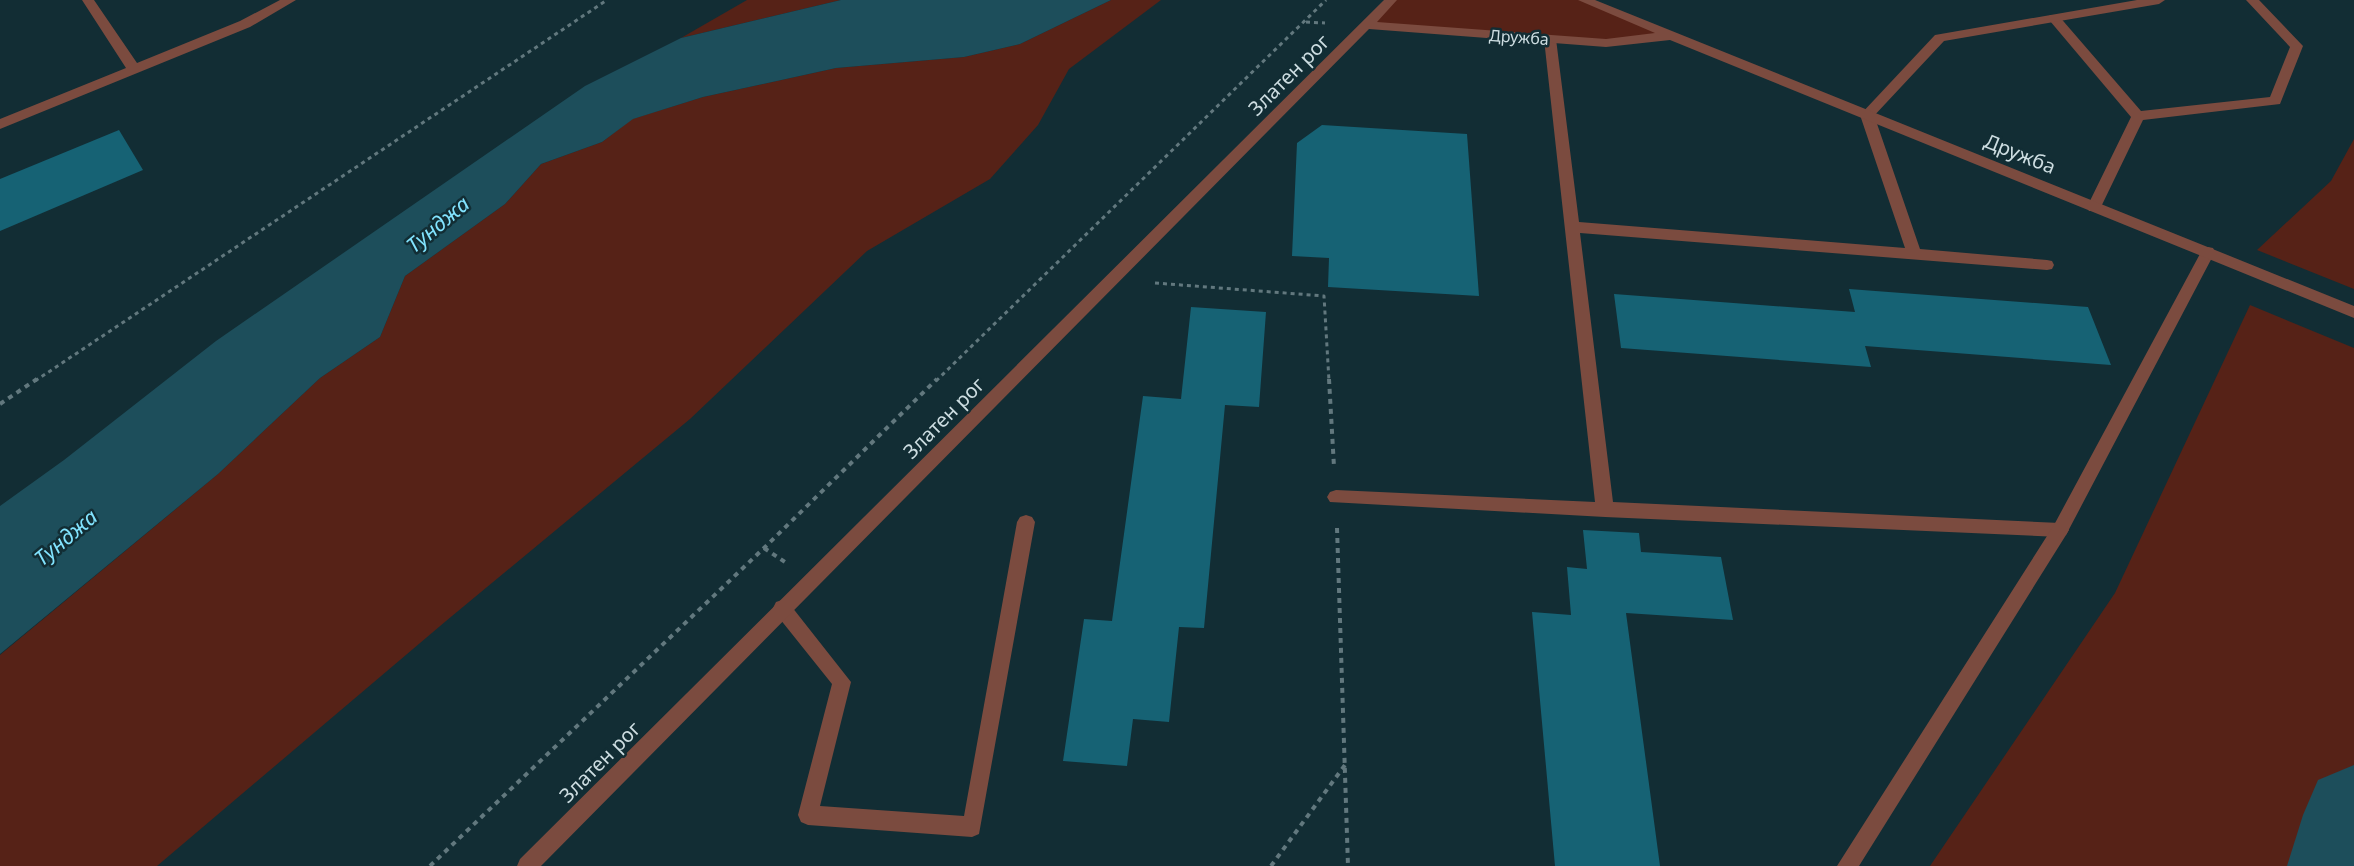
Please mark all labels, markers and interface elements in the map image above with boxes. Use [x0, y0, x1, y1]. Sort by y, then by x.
street label: Дружба [1488, 24, 1550, 50]
street label: Златен рог [1242, 28, 1335, 121]
street label: Дружба [1981, 127, 2060, 180]
water label: Тунджа [400, 190, 475, 259]
street label: Златен рог [897, 371, 990, 464]
water label: Тунджа [28, 503, 103, 572]
street label: Златен рог [553, 715, 646, 808]

